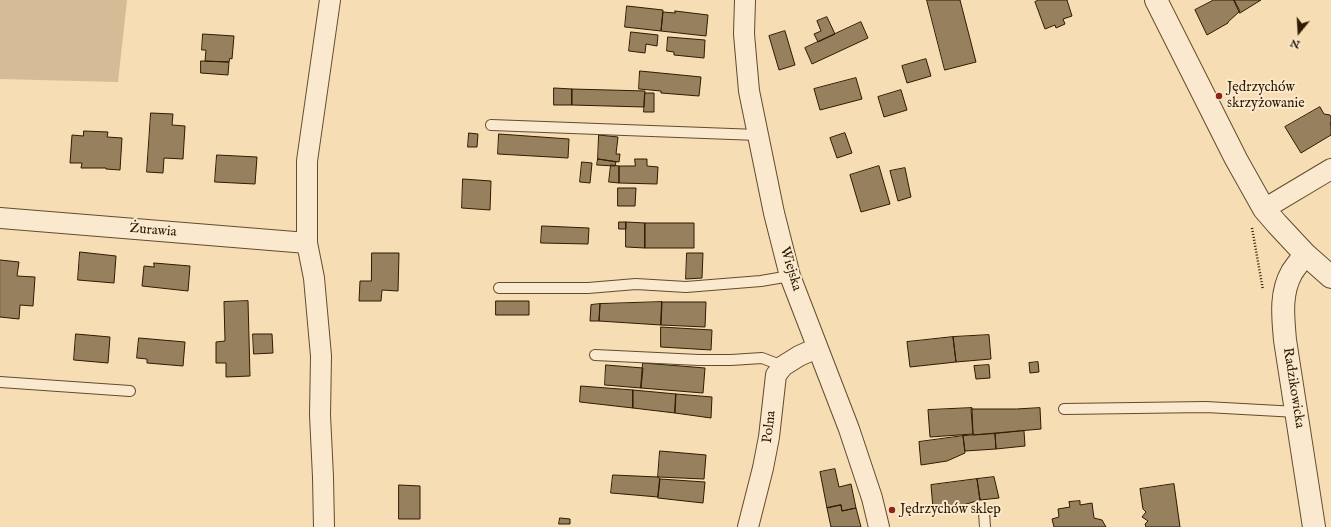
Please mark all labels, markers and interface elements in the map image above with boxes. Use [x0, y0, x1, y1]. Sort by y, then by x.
north arrow [1279, 12, 1319, 52]
text: N [1289, 35, 1302, 52]
place label: Jędrzychów skrzyżowanie [1227, 80, 1305, 112]
marker: Jędrzychów skrzyżowanie [1214, 91, 1224, 101]
street label: Żurawia [129, 221, 177, 241]
street label: Wiejska [775, 245, 805, 293]
street label: Radzikowicka [1278, 346, 1308, 430]
street label: Polna [760, 410, 780, 444]
place label: Jędrzychów sklep [900, 502, 1001, 518]
marker: Jędrzychów sklep [887, 505, 897, 515]

